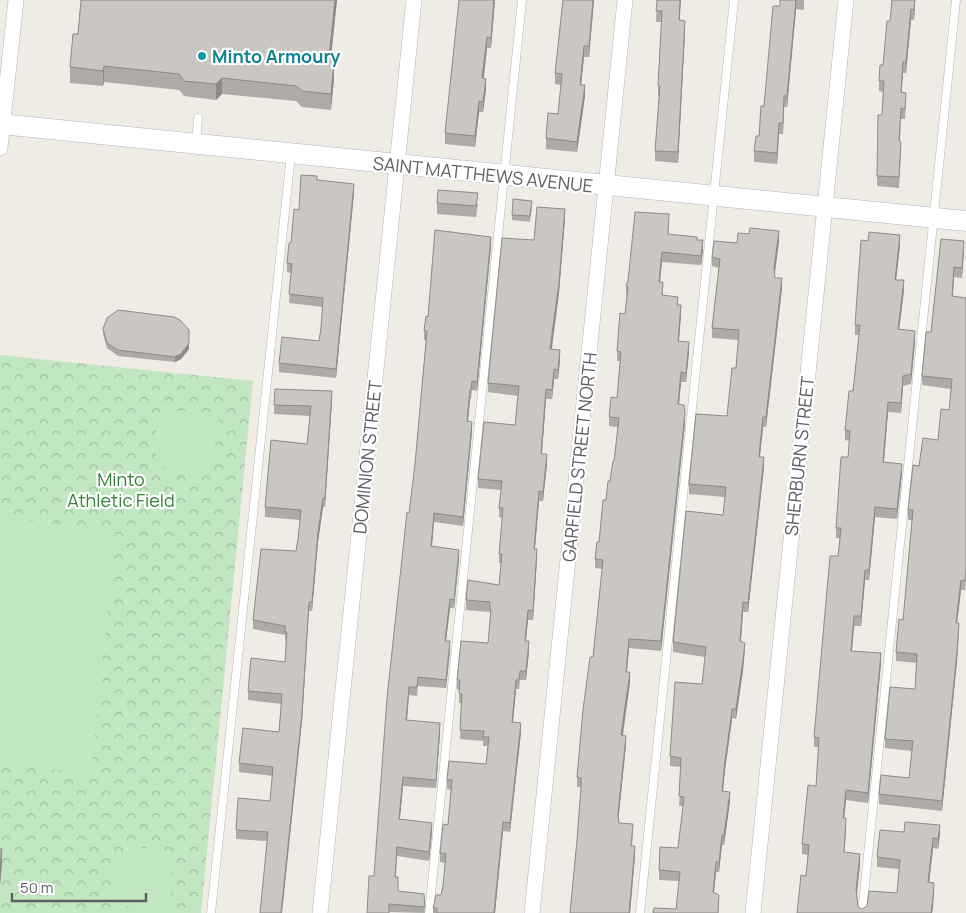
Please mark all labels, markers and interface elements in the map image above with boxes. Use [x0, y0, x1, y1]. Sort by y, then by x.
place label: Minto Armoury [212, 44, 340, 68]
marker: Minto Armoury [196, 50, 208, 62]
street label: SAINT MATTHEWS AVENUE [372, 151, 594, 197]
street label: GARFIELD STREET NORTH [556, 351, 602, 563]
street label: SHERBURN STREET [779, 375, 819, 537]
street label: DOMINION STREET [347, 379, 387, 535]
park label: Minto Athletic Field [67, 467, 175, 512]
scale bar [12, 870, 146, 902]
text: 50 m [20, 877, 54, 898]

